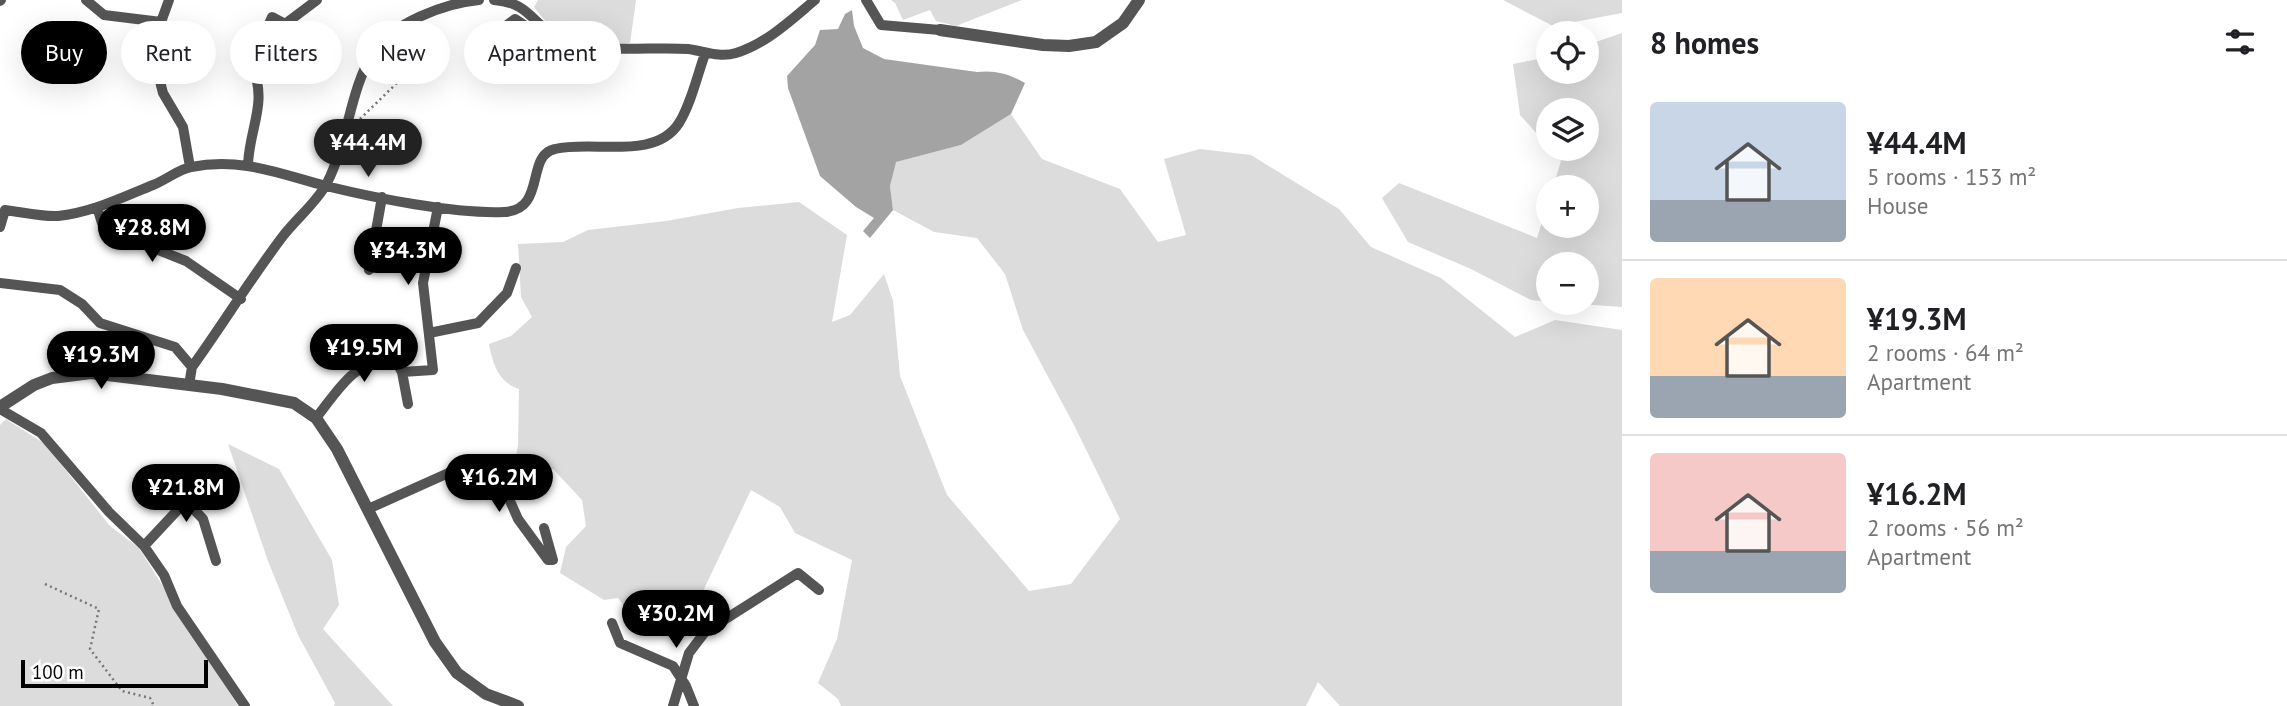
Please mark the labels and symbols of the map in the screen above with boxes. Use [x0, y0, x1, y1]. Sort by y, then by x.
pin: ¥44.4M [311, 120, 425, 179]
pin: ¥28.8M [95, 204, 209, 264]
pin: ¥34.3M [351, 228, 465, 287]
pin: ¥19.5M [307, 324, 421, 384]
pin: ¥19.3M [44, 332, 158, 391]
pin: ¥16.2M [442, 454, 556, 514]
pin: ¥21.8M [129, 464, 243, 524]
pin: ¥30.2M [619, 590, 733, 650]
scale bar [21, 657, 208, 689]

